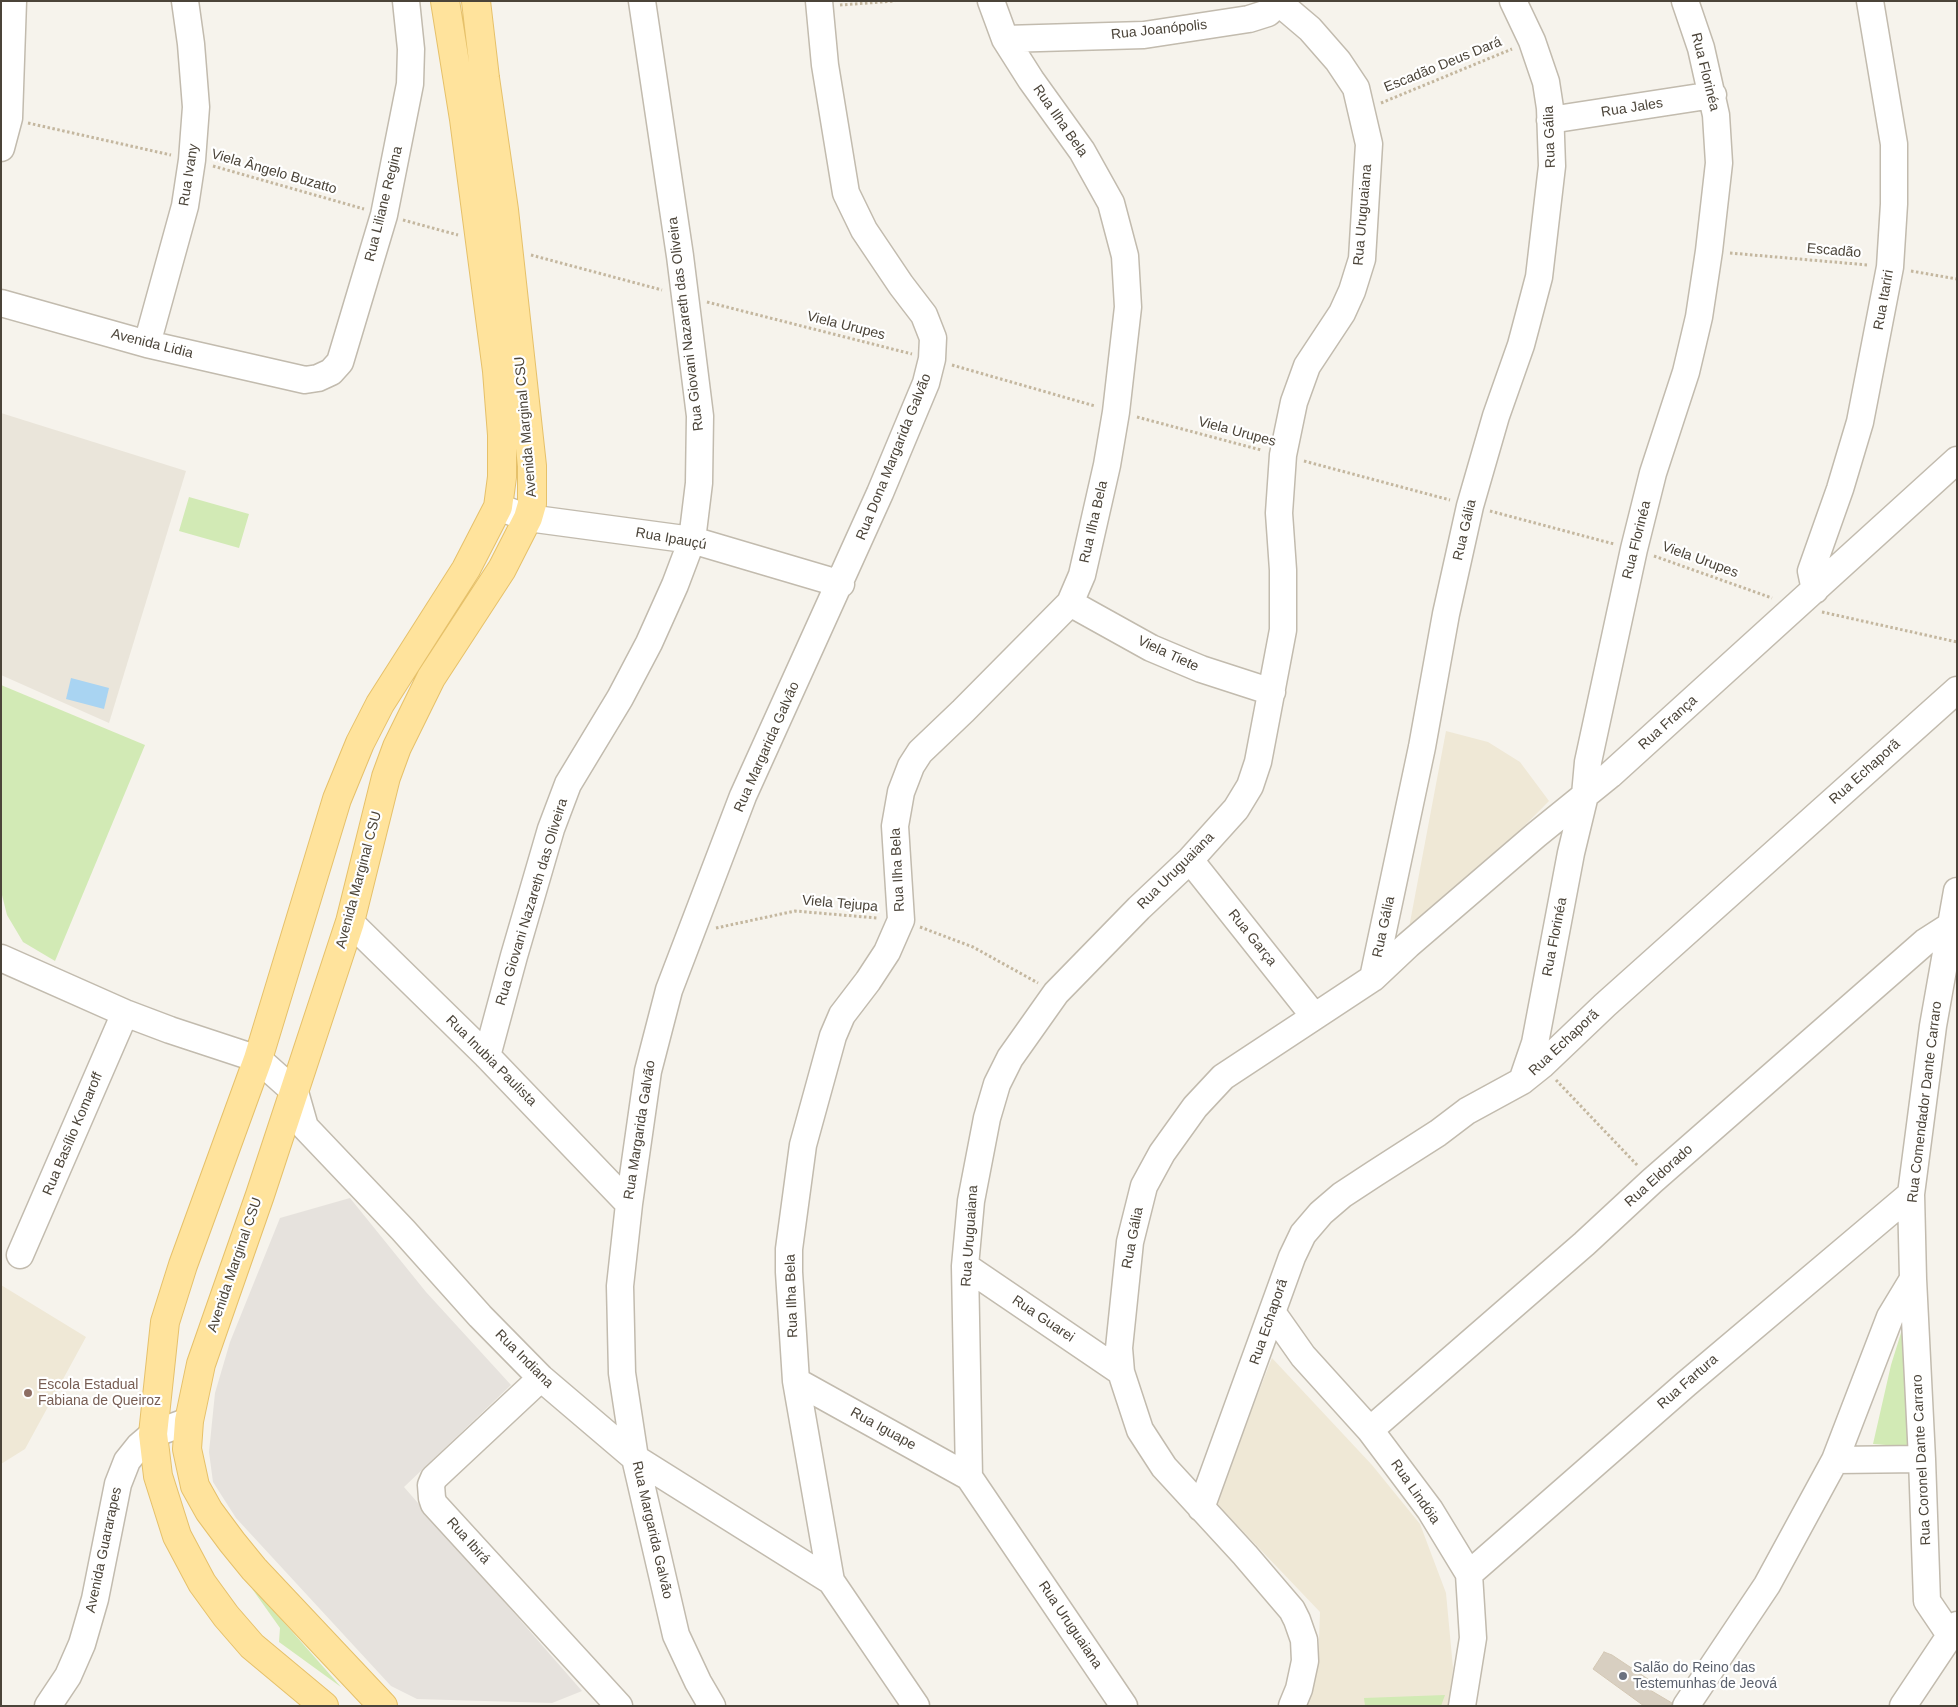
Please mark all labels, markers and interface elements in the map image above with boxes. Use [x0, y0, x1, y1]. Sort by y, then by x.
street label: Rua Joanópolis [1110, 17, 1208, 43]
street label: Rua Florinéa [1687, 31, 1723, 113]
street label: Escadão Deus Dará [1382, 34, 1504, 96]
street label: Rua Ilha Bela [1029, 82, 1091, 160]
street label: Rua Jales [1600, 95, 1664, 121]
street label: Rua Gália [1541, 106, 1559, 168]
street label: Rua Ivany [176, 143, 202, 207]
street label: Rua Liliane Regina [362, 145, 406, 263]
street label: Viela Ângelo Buzatto [209, 146, 339, 198]
street label: Rua Uruguaiana [1350, 163, 1376, 267]
street label: Rua Giovani Nazareth das Oliveira [665, 216, 707, 432]
street label: Escadão [1806, 240, 1862, 262]
street label: Rua Itariri [1870, 269, 1898, 331]
street label: Viela Urupes [805, 308, 887, 344]
street label: Avenida Lidia [109, 326, 195, 362]
street label: Avenida Marginal CSU [511, 356, 541, 498]
street label: Rua Dona Margarida Galvão [853, 371, 935, 543]
street label: Viela Urupes [1196, 414, 1278, 450]
street label: Rua Ilha Bela [1076, 479, 1112, 565]
street label: Rua Gália [1450, 498, 1480, 562]
street label: Rua Florinéa [1619, 499, 1655, 581]
street label: Rua Ipauçú [634, 525, 708, 553]
street label: Viela Urupes [1660, 538, 1740, 582]
street label: Viela Tiete [1135, 633, 1201, 675]
street label: Rua Margarida Galvão [731, 679, 803, 815]
street label: Rua França [1635, 692, 1701, 754]
street label: Rua Echaporã [1826, 736, 1904, 808]
street label: Rua Giovani Nazareth das Oliveira [492, 796, 572, 1008]
street label: Avenida Marginal CSU [333, 810, 385, 950]
street label: Rua Ilha Bela [887, 828, 909, 912]
street label: Rua Uruguaiana [1134, 829, 1218, 913]
street label: Viela Tejupa [801, 892, 879, 916]
street label: Rua Gália [1369, 895, 1399, 959]
street label: Rua Florinéa [1539, 896, 1571, 978]
street label: Rua Garça [1224, 906, 1280, 970]
street label: Rua Comendador Dante Carraro [1904, 1000, 1946, 1204]
street label: Rua Echaporã [1526, 1006, 1602, 1080]
street label: Rua Inubia Paulista [442, 1012, 540, 1110]
street label: Rua Margarida Galvão [621, 1059, 659, 1201]
street label: Rua Basílio Komaroff [39, 1070, 107, 1198]
street label: Rua Eldorado [1622, 1141, 1696, 1211]
street label: Rua Uruguaiana [958, 1185, 982, 1287]
street label: Avenida Marginal CSU [204, 1195, 266, 1335]
street label: Rua Gália [1119, 1206, 1147, 1270]
street label: Rua Ilha Bela [782, 1254, 802, 1338]
street label: Rua Echaporã [1246, 1277, 1292, 1367]
street label: Rua Guarei [1009, 1292, 1077, 1346]
street label: Rua Indiana [491, 1326, 557, 1392]
street label: Rua Fartura [1654, 1351, 1722, 1413]
street label: Rua Coronel Dante Carraro [1909, 1374, 1935, 1546]
place label: Escola Estadual Fabiana de Queiroz [38, 1377, 161, 1410]
marker: Escola Estadual Fabiana de Queiroz [22, 1387, 34, 1399]
street label: Rua Iguape [847, 1404, 919, 1454]
street label: Rua Lindóia [1387, 1457, 1443, 1527]
street label: Rua Margarida Galvão [628, 1459, 676, 1601]
street label: Avenida Guararapes [82, 1486, 126, 1614]
street label: Rua Ibirá [443, 1514, 493, 1568]
street label: Rua Uruguaiana [1035, 1578, 1105, 1672]
place label: Salão do Reino das Testemunhas de Jeová [1633, 1660, 1777, 1692]
marker: Salão do Reino das Testemunhas de Jeová [1617, 1670, 1629, 1682]

